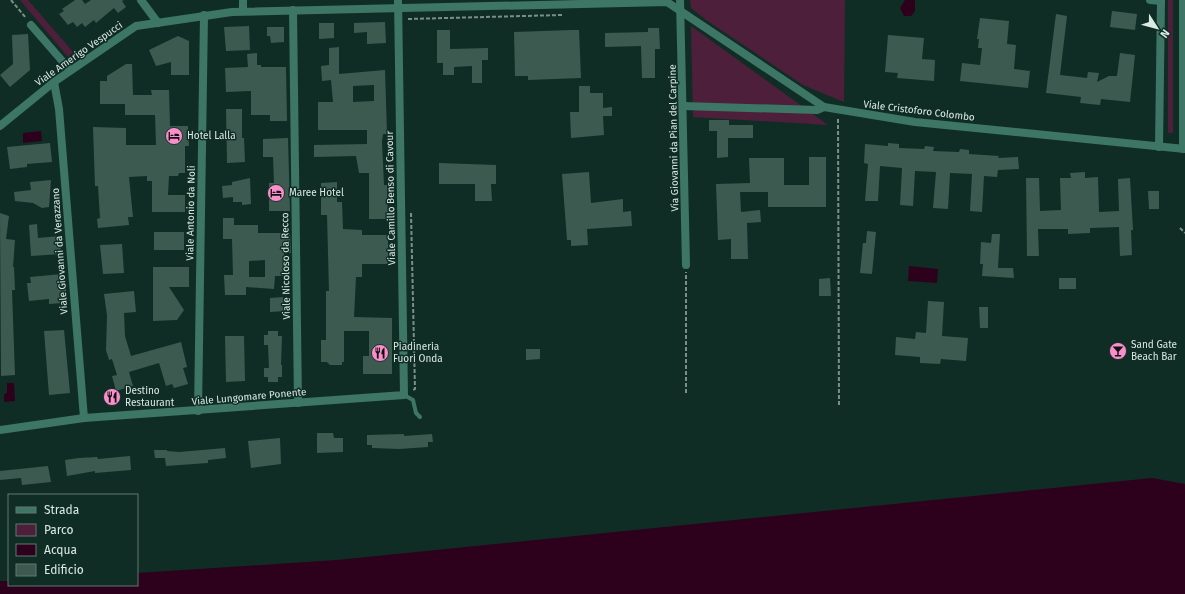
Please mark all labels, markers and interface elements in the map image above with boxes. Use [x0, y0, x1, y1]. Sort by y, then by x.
north arrow [1137, 8, 1177, 48]
street label: Viale Amerigo Vespucci [33, 19, 125, 89]
text: N [1157, 27, 1172, 40]
street label: Via Giovanni da Pian del Carpine [667, 64, 681, 212]
street label: Viale Cristoforo Colombo [863, 98, 976, 124]
hotel icon: Hotel Lalla [164, 126, 184, 146]
place label: Hotel Lalla [187, 130, 236, 142]
street label: Viale Camillo Benso di Cavour [384, 131, 398, 265]
street label: Viale Antonio da Noli [184, 165, 198, 261]
hotel icon: Maree Hotel [266, 183, 286, 203]
street label: Viale Giovanni da Verazzano [50, 187, 70, 315]
place label: Maree Hotel [289, 187, 344, 199]
street label: Viale Nicoloso da Recco [279, 212, 293, 320]
place label: Sand Gate Beach Bar [1131, 339, 1177, 363]
place label: Piadineria Fuori Onda [393, 341, 443, 365]
bar icon: Sand Gate Beach Bar [1108, 341, 1128, 361]
restaurant icon: Piadineria Fuori Onda [370, 343, 390, 363]
place label: Destino Restaurant [125, 385, 175, 409]
street label: Viale Lungomare Ponente [191, 386, 307, 408]
restaurant icon: Destino Restaurant [102, 387, 122, 407]
legend [8, 494, 138, 586]
text: Strada [44, 503, 79, 517]
text: Parco [44, 523, 74, 537]
text: Acqua [44, 543, 77, 557]
text: Edificio [44, 563, 84, 577]

